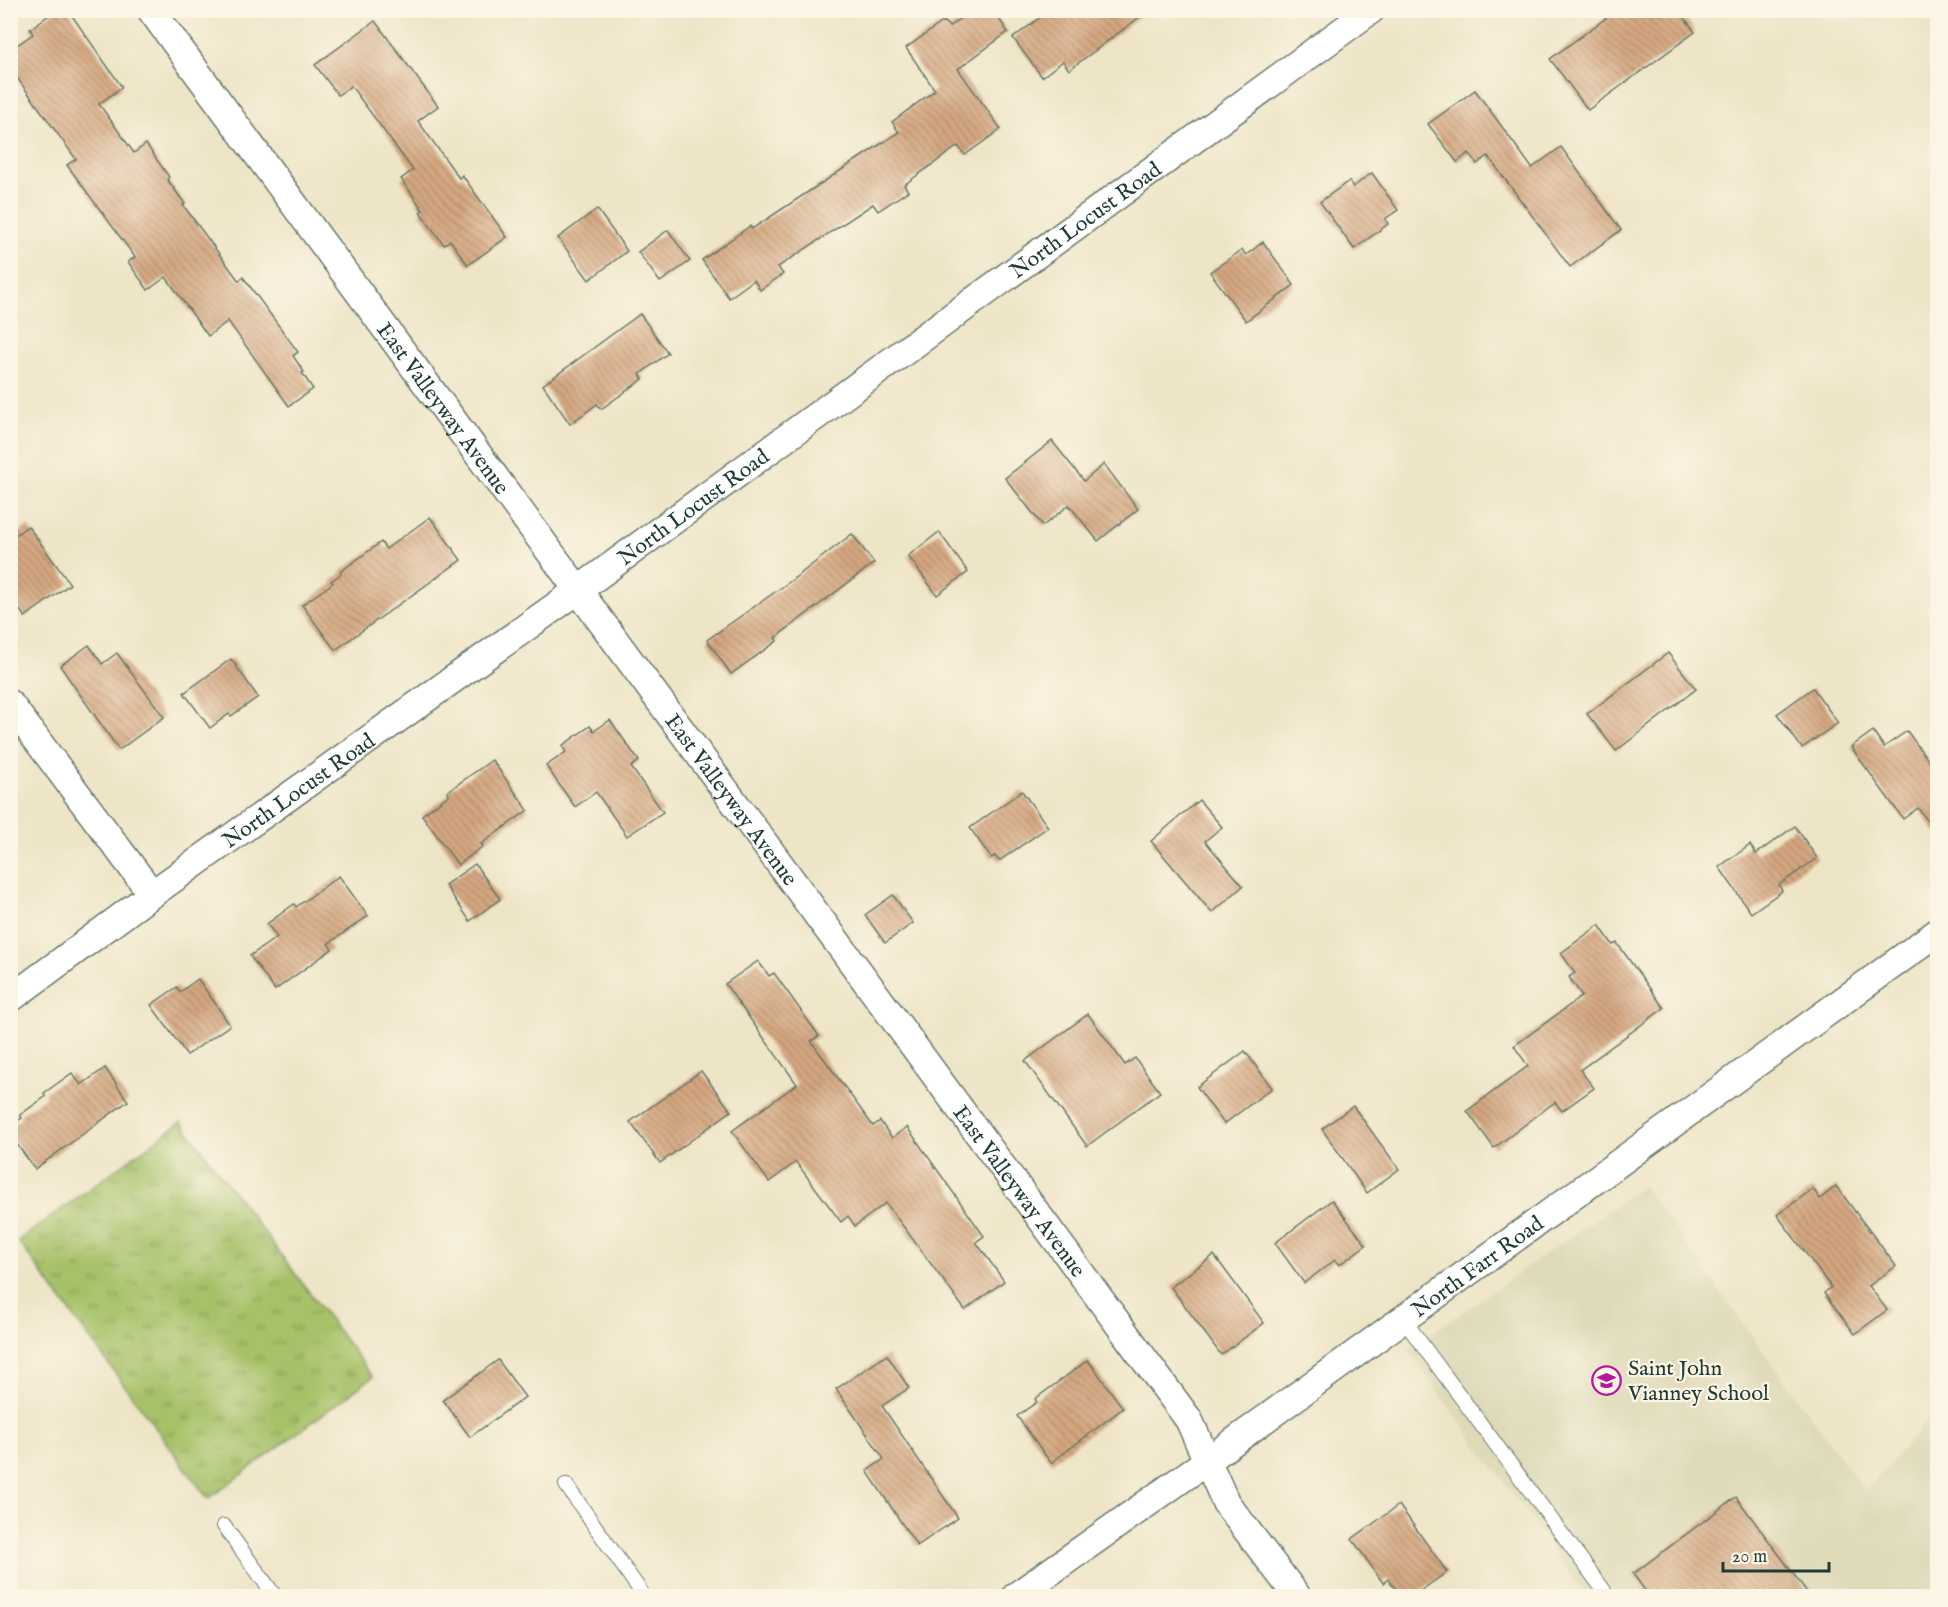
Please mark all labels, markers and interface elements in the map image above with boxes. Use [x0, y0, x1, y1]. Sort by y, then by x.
street label: North Locust Road [1005, 156, 1168, 286]
street label: East Valleyway Avenue [370, 317, 515, 501]
street label: North Locust Road [613, 443, 775, 573]
street label: East Valleyway Avenue [658, 709, 803, 892]
street label: North Locust Road [217, 727, 381, 855]
street label: East Valleyway Avenue [946, 1100, 1091, 1283]
street label: North Farr Road [1407, 1210, 1550, 1324]
place label: Saint John Vianney School [1627, 1355, 1769, 1408]
school or university icon: Saint John Vianney School [1591, 1364, 1623, 1396]
scale bar [1723, 1535, 1830, 1573]
text: 20 m [1732, 1546, 1767, 1569]

